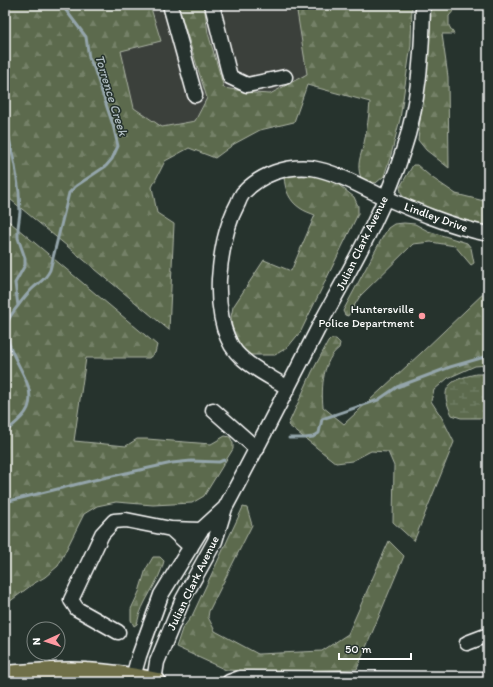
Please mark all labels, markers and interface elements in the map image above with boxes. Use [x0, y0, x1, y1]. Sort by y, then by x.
water label: Torrence Creek [92, 53, 131, 139]
street label: Julian Clark Avenue [333, 193, 391, 292]
street label: Lindley Drive [402, 199, 470, 235]
place label: Huntersville Police Department [319, 302, 414, 330]
marker: Huntersville Police Department [417, 311, 427, 321]
street label: Julian Clark Avenue [164, 533, 222, 632]
north arrow [26, 621, 66, 661]
scale bar [339, 635, 411, 661]
text: N [30, 637, 43, 646]
text: 50 m [345, 642, 371, 656]

